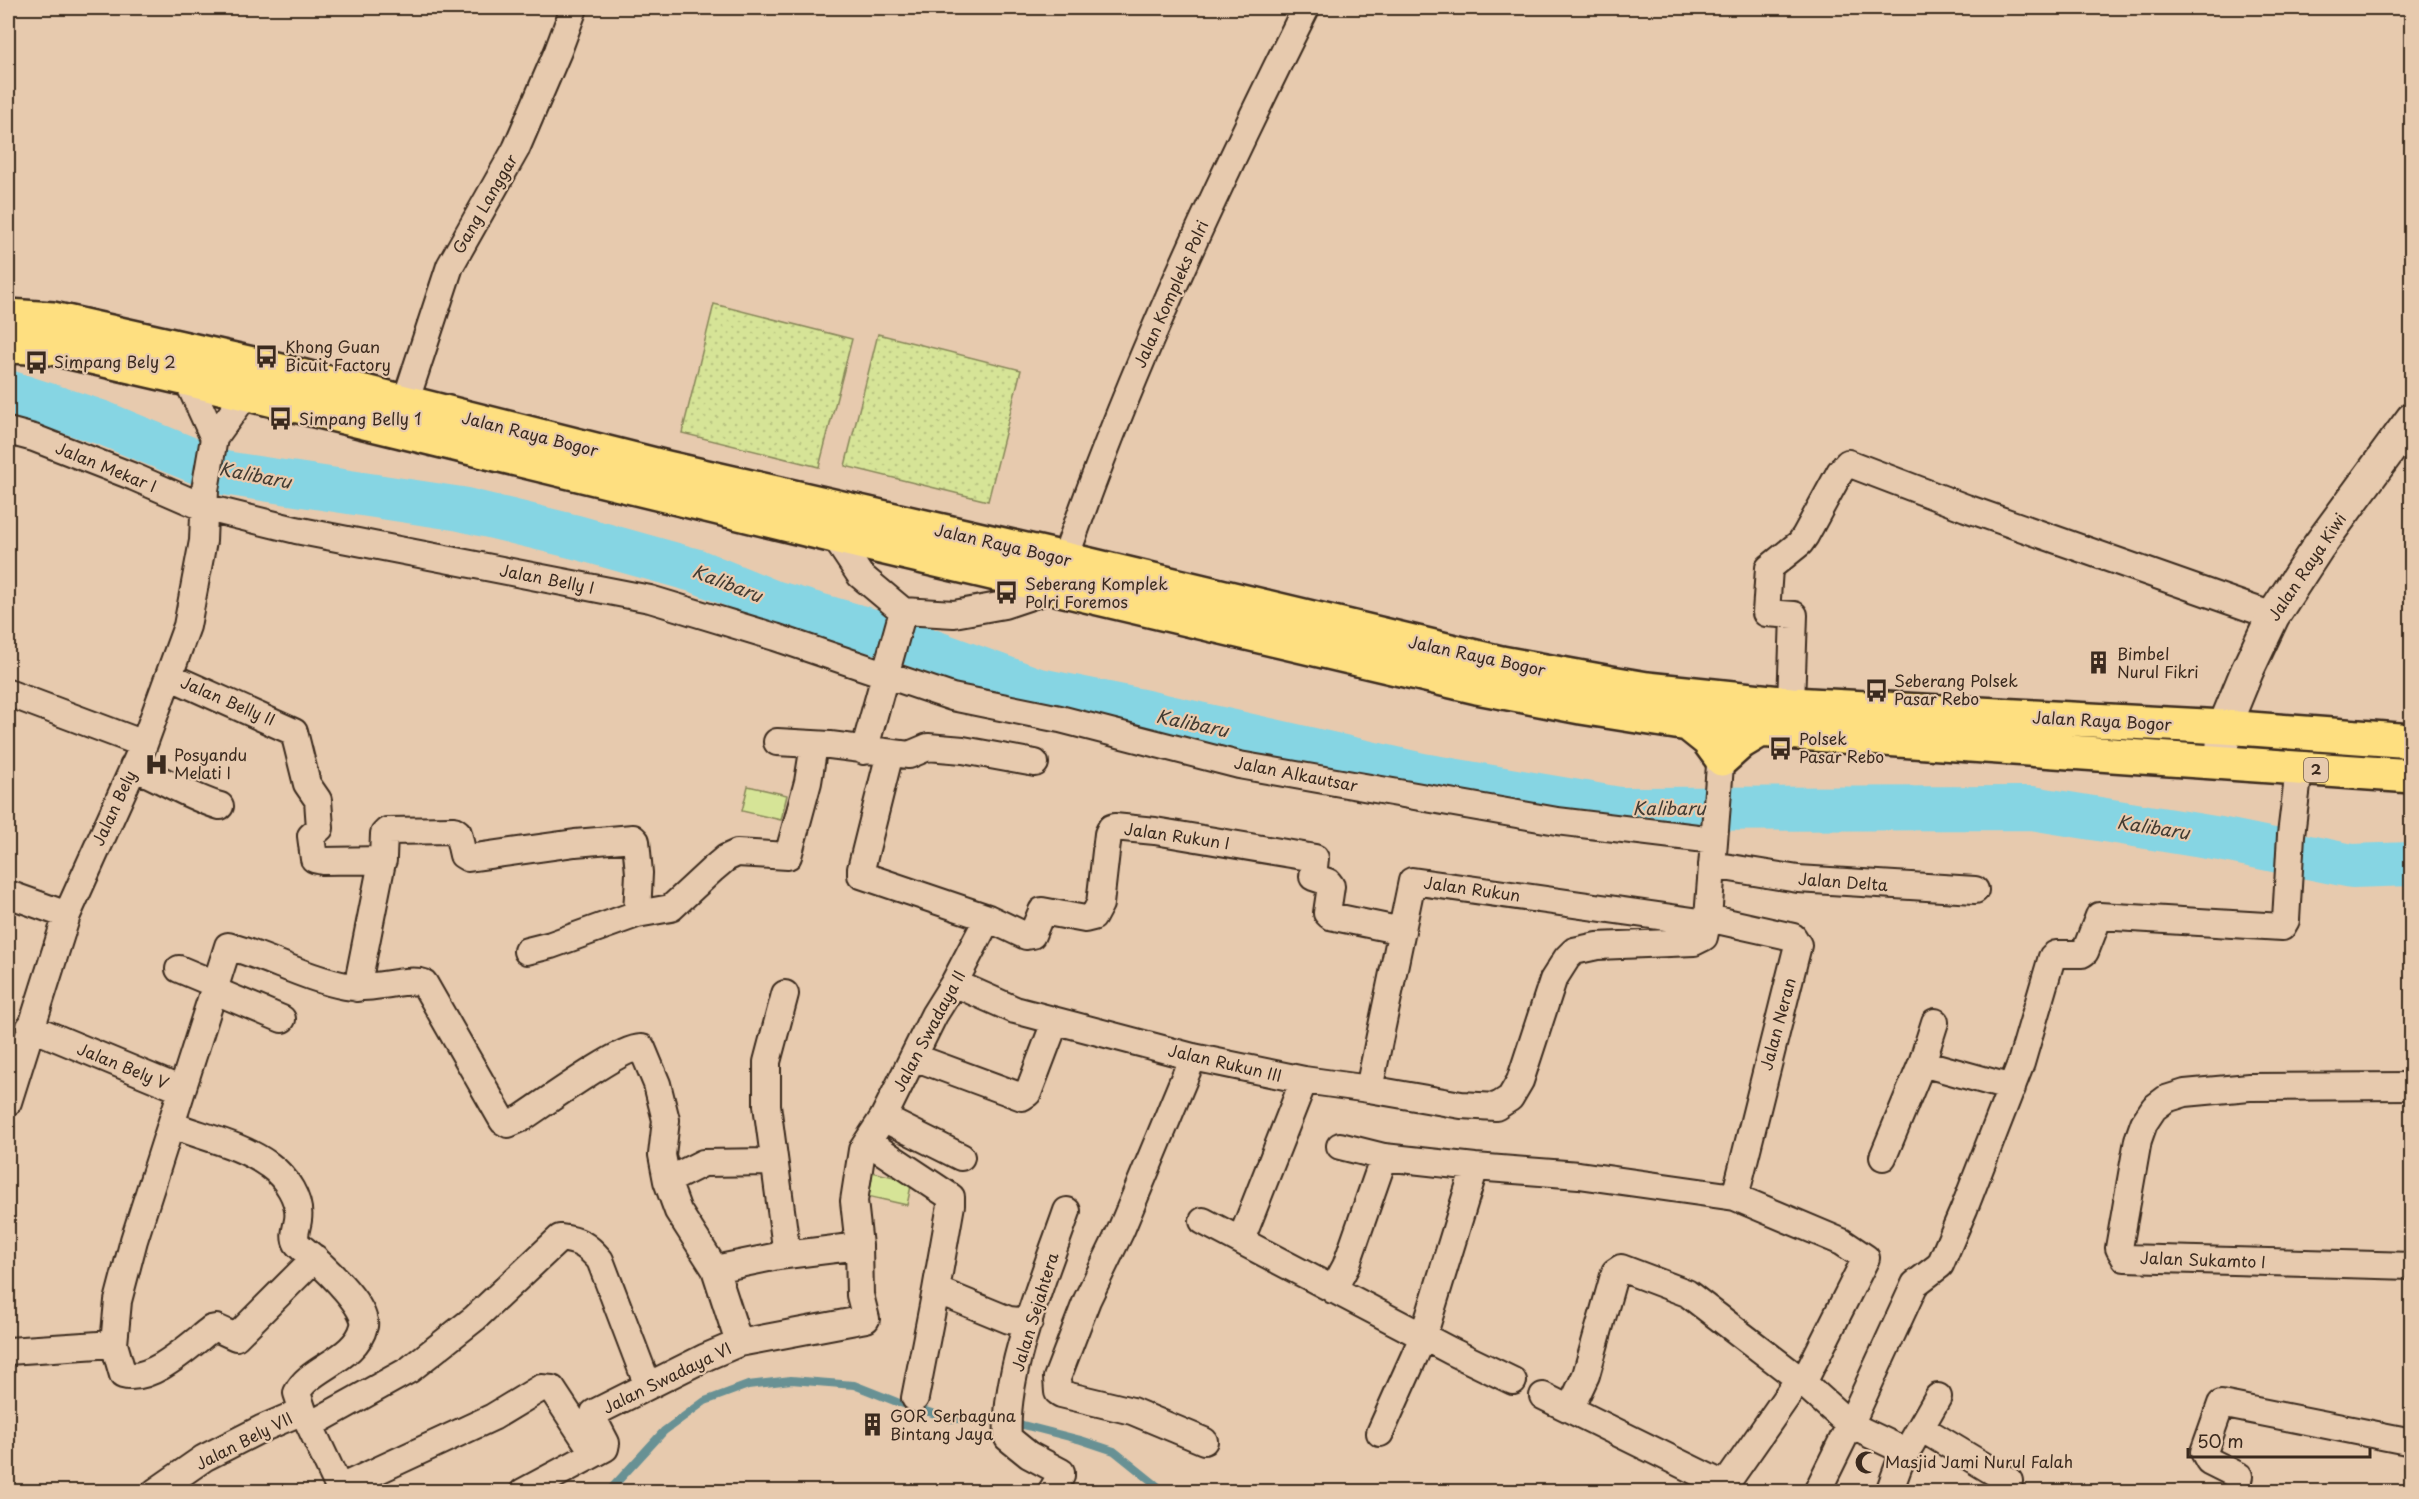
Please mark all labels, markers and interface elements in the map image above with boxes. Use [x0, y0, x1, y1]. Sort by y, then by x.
street label: Gang Langgar [446, 149, 523, 258]
street label: Jalan Kompleks Polri [1127, 216, 1213, 371]
place label: Khong Guan Bicuit Factory [285, 334, 391, 376]
bus stop icon: Khong Guan Bicuit Factory [254, 343, 280, 369]
bus stop icon: Simpang Bely 2 [23, 349, 49, 375]
place label: Simpang Bely 2 [54, 349, 176, 373]
street label: Jalan Raya Bogor [460, 404, 601, 462]
bus stop icon: Simpang Belly 1 [268, 406, 294, 432]
place label: Simpang Belly 1 [299, 406, 421, 430]
street label: Jalan Mekar I [52, 435, 160, 497]
water label: Kalibaru [217, 454, 295, 495]
street label: Jalan Raya Kiwi [2261, 508, 2351, 625]
street label: Jalan Raya Bogor [932, 517, 1075, 572]
street label: Jalan Belly I [498, 557, 597, 599]
water label: Kalibaru [689, 557, 768, 609]
place label: Seberang Komplek Polri Foremos [1025, 571, 1168, 613]
bus stop icon: Seberang Komplek Polri Foremos [994, 580, 1020, 606]
street label: Jalan Raya Bogor [1406, 629, 1549, 681]
place label: Bimbel Nurul Fikri [2117, 641, 2199, 683]
building icon: Bimbel Nurul Fikri [2086, 650, 2112, 676]
place label: Seberang Polsek Pasar Rebo [1894, 668, 2018, 710]
street label: Jalan Belly II [177, 669, 279, 731]
bus stop icon: Seberang Polsek Pasar Rebo [1863, 677, 1889, 703]
water label: Kalibaru [1154, 702, 1232, 744]
street label: Jalan Raya Bogor [2032, 704, 2173, 736]
place label: Polsek Pasar Rebo [1799, 726, 1884, 768]
bus stop icon: Polsek Pasar Rebo [1768, 735, 1794, 761]
place label: Posyandu Melati I [174, 742, 247, 784]
street label: Jalan Alkautsar [1232, 749, 1361, 797]
hospital icon: Posyandu Melati I [143, 751, 169, 777]
road number: 2 [2304, 758, 2328, 782]
street label: Jalan Bely [85, 766, 141, 849]
water label: Kalibaru [1633, 794, 1707, 821]
water label: Kalibaru [2115, 807, 2193, 846]
street label: Jalan Rukun I [1123, 816, 1231, 854]
street label: Jalan Delta [1797, 866, 1889, 896]
street label: Jalan Rukun [1422, 869, 1522, 907]
street label: Jalan Swadaya II [886, 966, 970, 1095]
street label: Jalan Neran [1753, 975, 1801, 1073]
street label: Jalan Bely V [74, 1036, 173, 1094]
street label: Jalan Rukun III [1166, 1037, 1284, 1087]
street label: Jalan Sukamto I [2140, 1245, 2266, 1273]
street label: Jalan Sejahtera [1005, 1249, 1064, 1374]
street label: Jalan Swadaya VI [598, 1336, 735, 1419]
place label: GOR Serbaguna Bintang Jaya [890, 1403, 1016, 1445]
street label: Jalan Bely VII [191, 1405, 296, 1475]
building icon: GOR Serbaguna Bintang Jaya [859, 1412, 885, 1438]
scale bar [2188, 1421, 2370, 1459]
text: 50 m [2197, 1427, 2244, 1454]
mosque icon: Masjid Jami Nurul Falah [1854, 1449, 1880, 1475]
place label: Masjid Jami Nurul Falah [1885, 1449, 2073, 1473]

